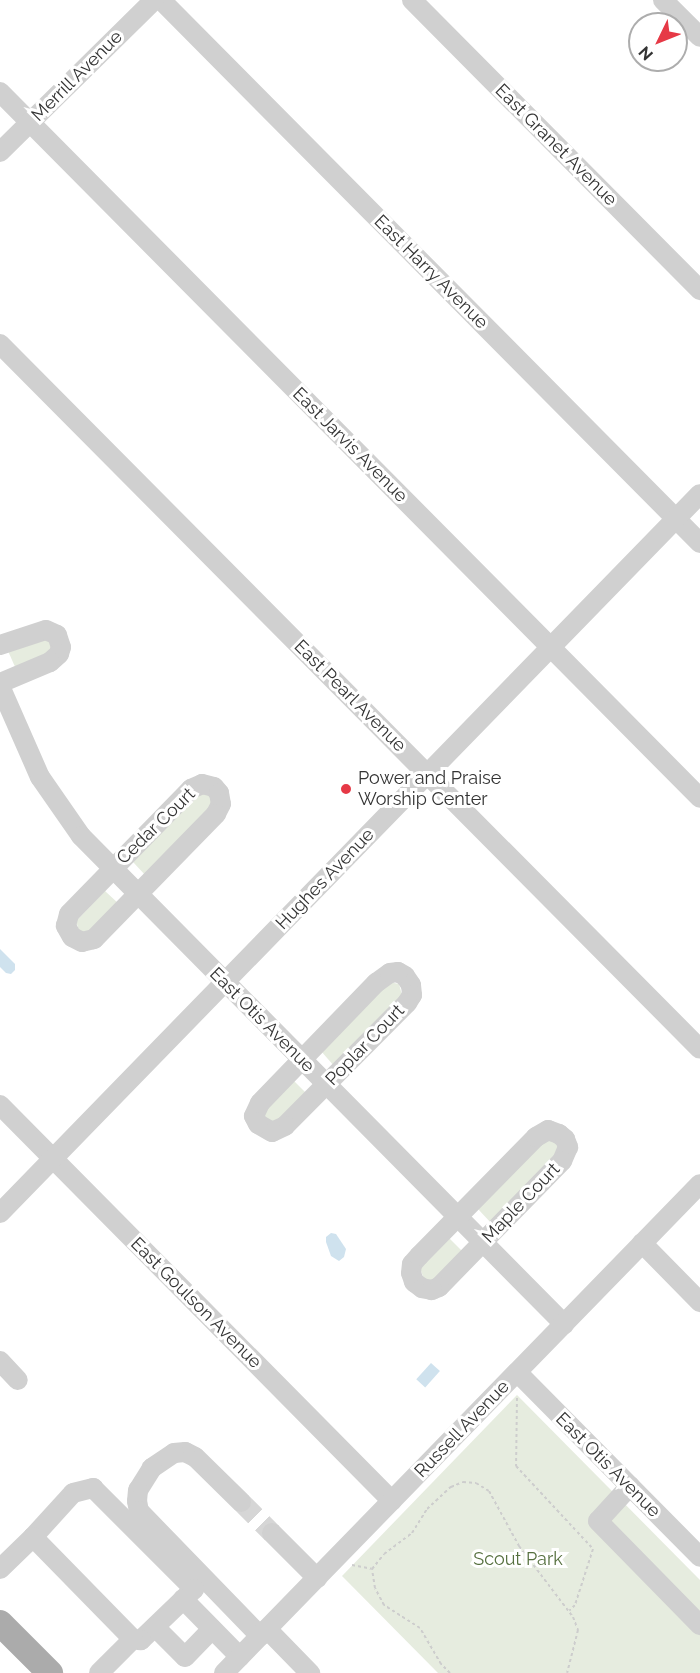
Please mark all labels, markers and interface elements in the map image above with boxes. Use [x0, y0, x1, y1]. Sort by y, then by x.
north arrow [628, 12, 688, 72]
street label: Merrill Avenue [27, 26, 127, 126]
text: N [635, 42, 657, 64]
street label: East Granet Avenue [490, 79, 622, 211]
street label: East Harry Avenue [369, 210, 493, 334]
street label: East Jarvis Avenue [288, 383, 412, 507]
street label: East Pearl Avenue [289, 635, 411, 757]
place label: Power and Praise Worship Center [358, 768, 502, 810]
marker: Power and Praise Worship Center [339, 782, 353, 796]
street label: Cedar Court [112, 783, 200, 869]
street label: Hughes Avenue [271, 824, 379, 934]
street label: East Otis Avenue [205, 963, 319, 1077]
street label: Poplar Court [321, 1000, 409, 1090]
street label: Maple Court [478, 1159, 564, 1247]
street label: East Goulson Avenue [126, 1233, 266, 1373]
street label: Russell Avenue [410, 1376, 514, 1482]
street label: East Otis Avenue [551, 1408, 665, 1522]
park label: Scout Park [473, 1548, 563, 1570]

